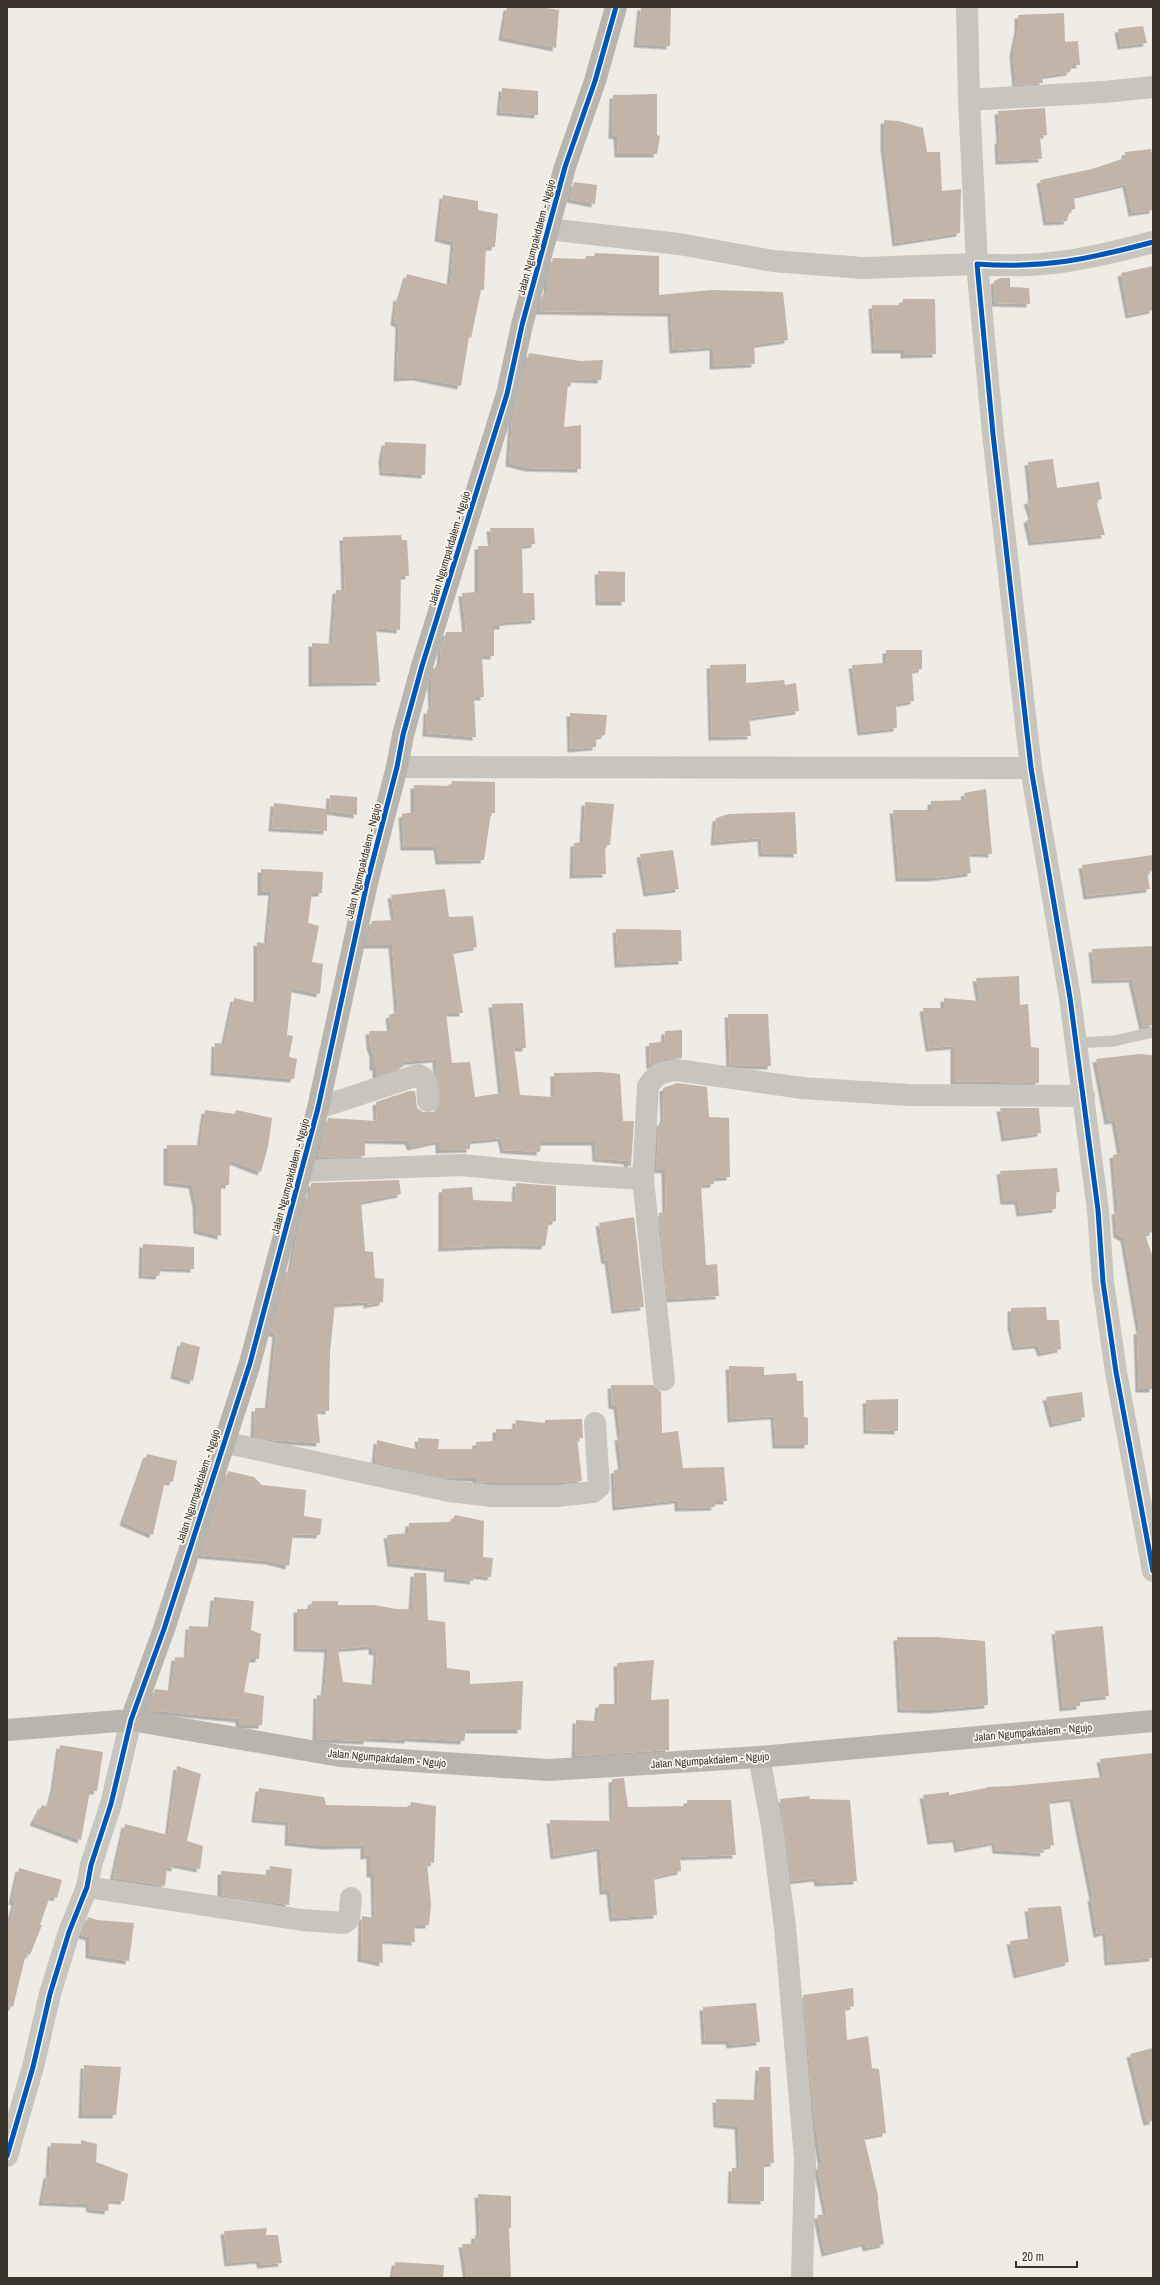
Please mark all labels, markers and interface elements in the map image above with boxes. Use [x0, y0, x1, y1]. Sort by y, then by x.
street label: Jalan Ngumpakdalem - Ngujo [514, 178, 558, 296]
street label: Jalan Ngumpakdalem - Ngujo [425, 489, 473, 607]
street label: Jalan Ngumpakdalem - Ngujo [342, 802, 384, 920]
street label: Jalan Ngumpakdalem - Ngujo [268, 1117, 312, 1235]
street label: Jalan Ngumpakdalem - Ngujo [173, 1427, 223, 1545]
street label: Jalan Ngumpakdalem - Ngujo [973, 1720, 1093, 1744]
street label: Jalan Ngumpakdalem - Ngujo [327, 1746, 447, 1770]
street label: Jalan Ngumpakdalem - Ngujo [650, 1749, 770, 1771]
scale bar [1016, 2243, 1077, 2269]
text: 20 m [1022, 2249, 1044, 2265]

